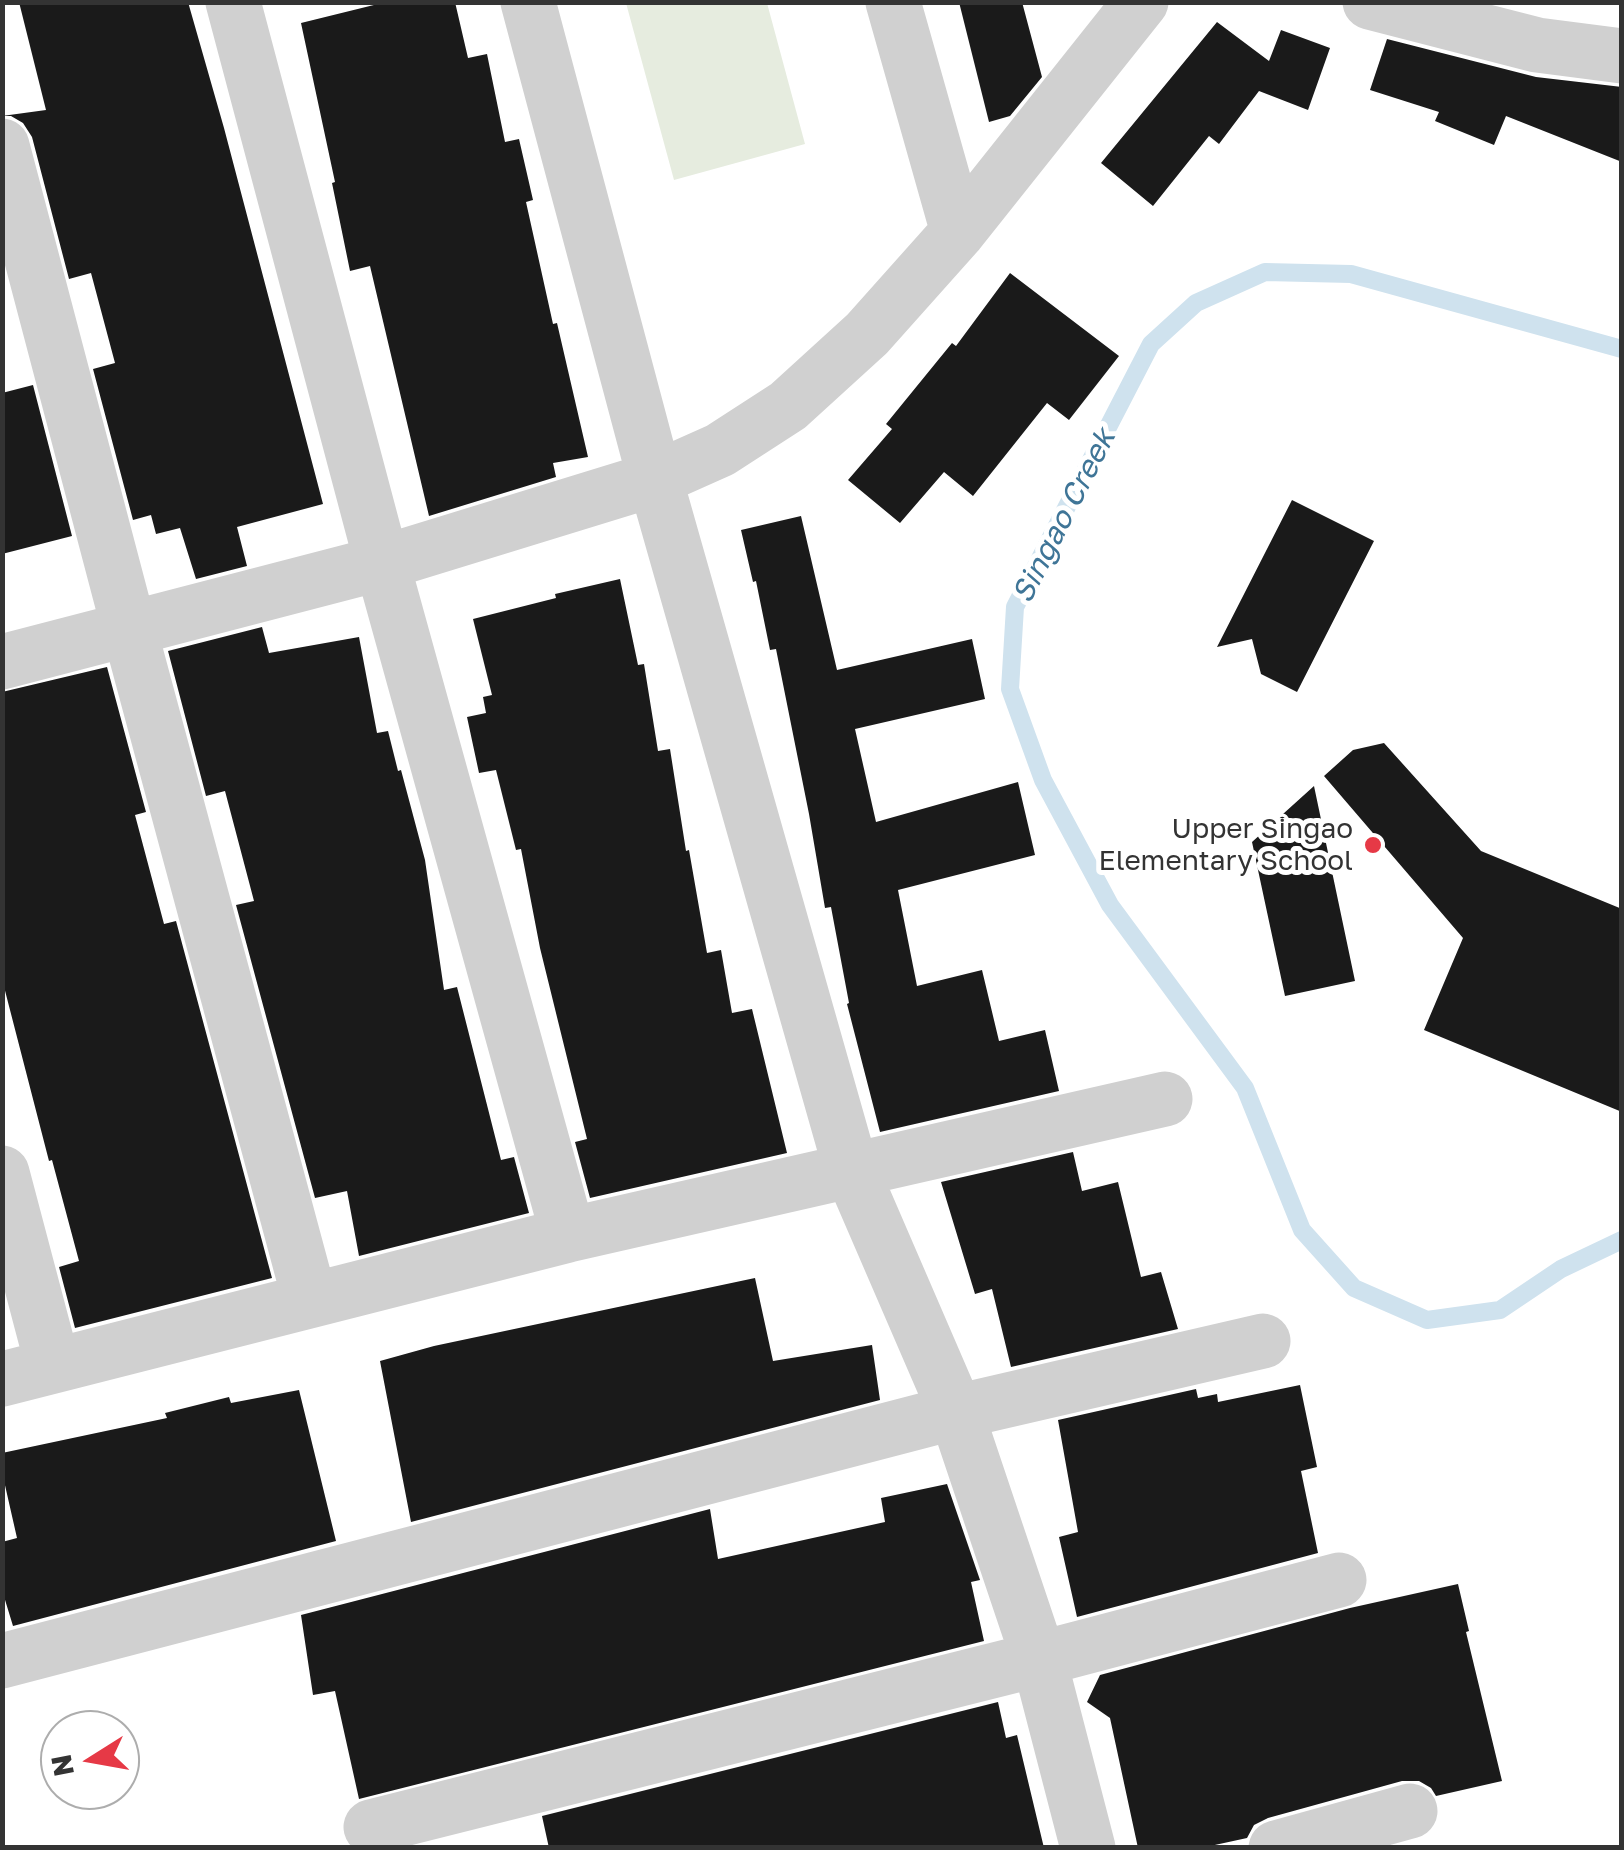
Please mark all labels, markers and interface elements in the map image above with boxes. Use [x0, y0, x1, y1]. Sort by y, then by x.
water label: Singao Creek [1005, 423, 1123, 609]
place label: Upper Singao Elementary School [1099, 812, 1353, 878]
marker: Upper Singao Elementary School [1362, 834, 1384, 856]
north arrow [40, 1710, 140, 1810]
text: N [44, 1752, 80, 1779]

